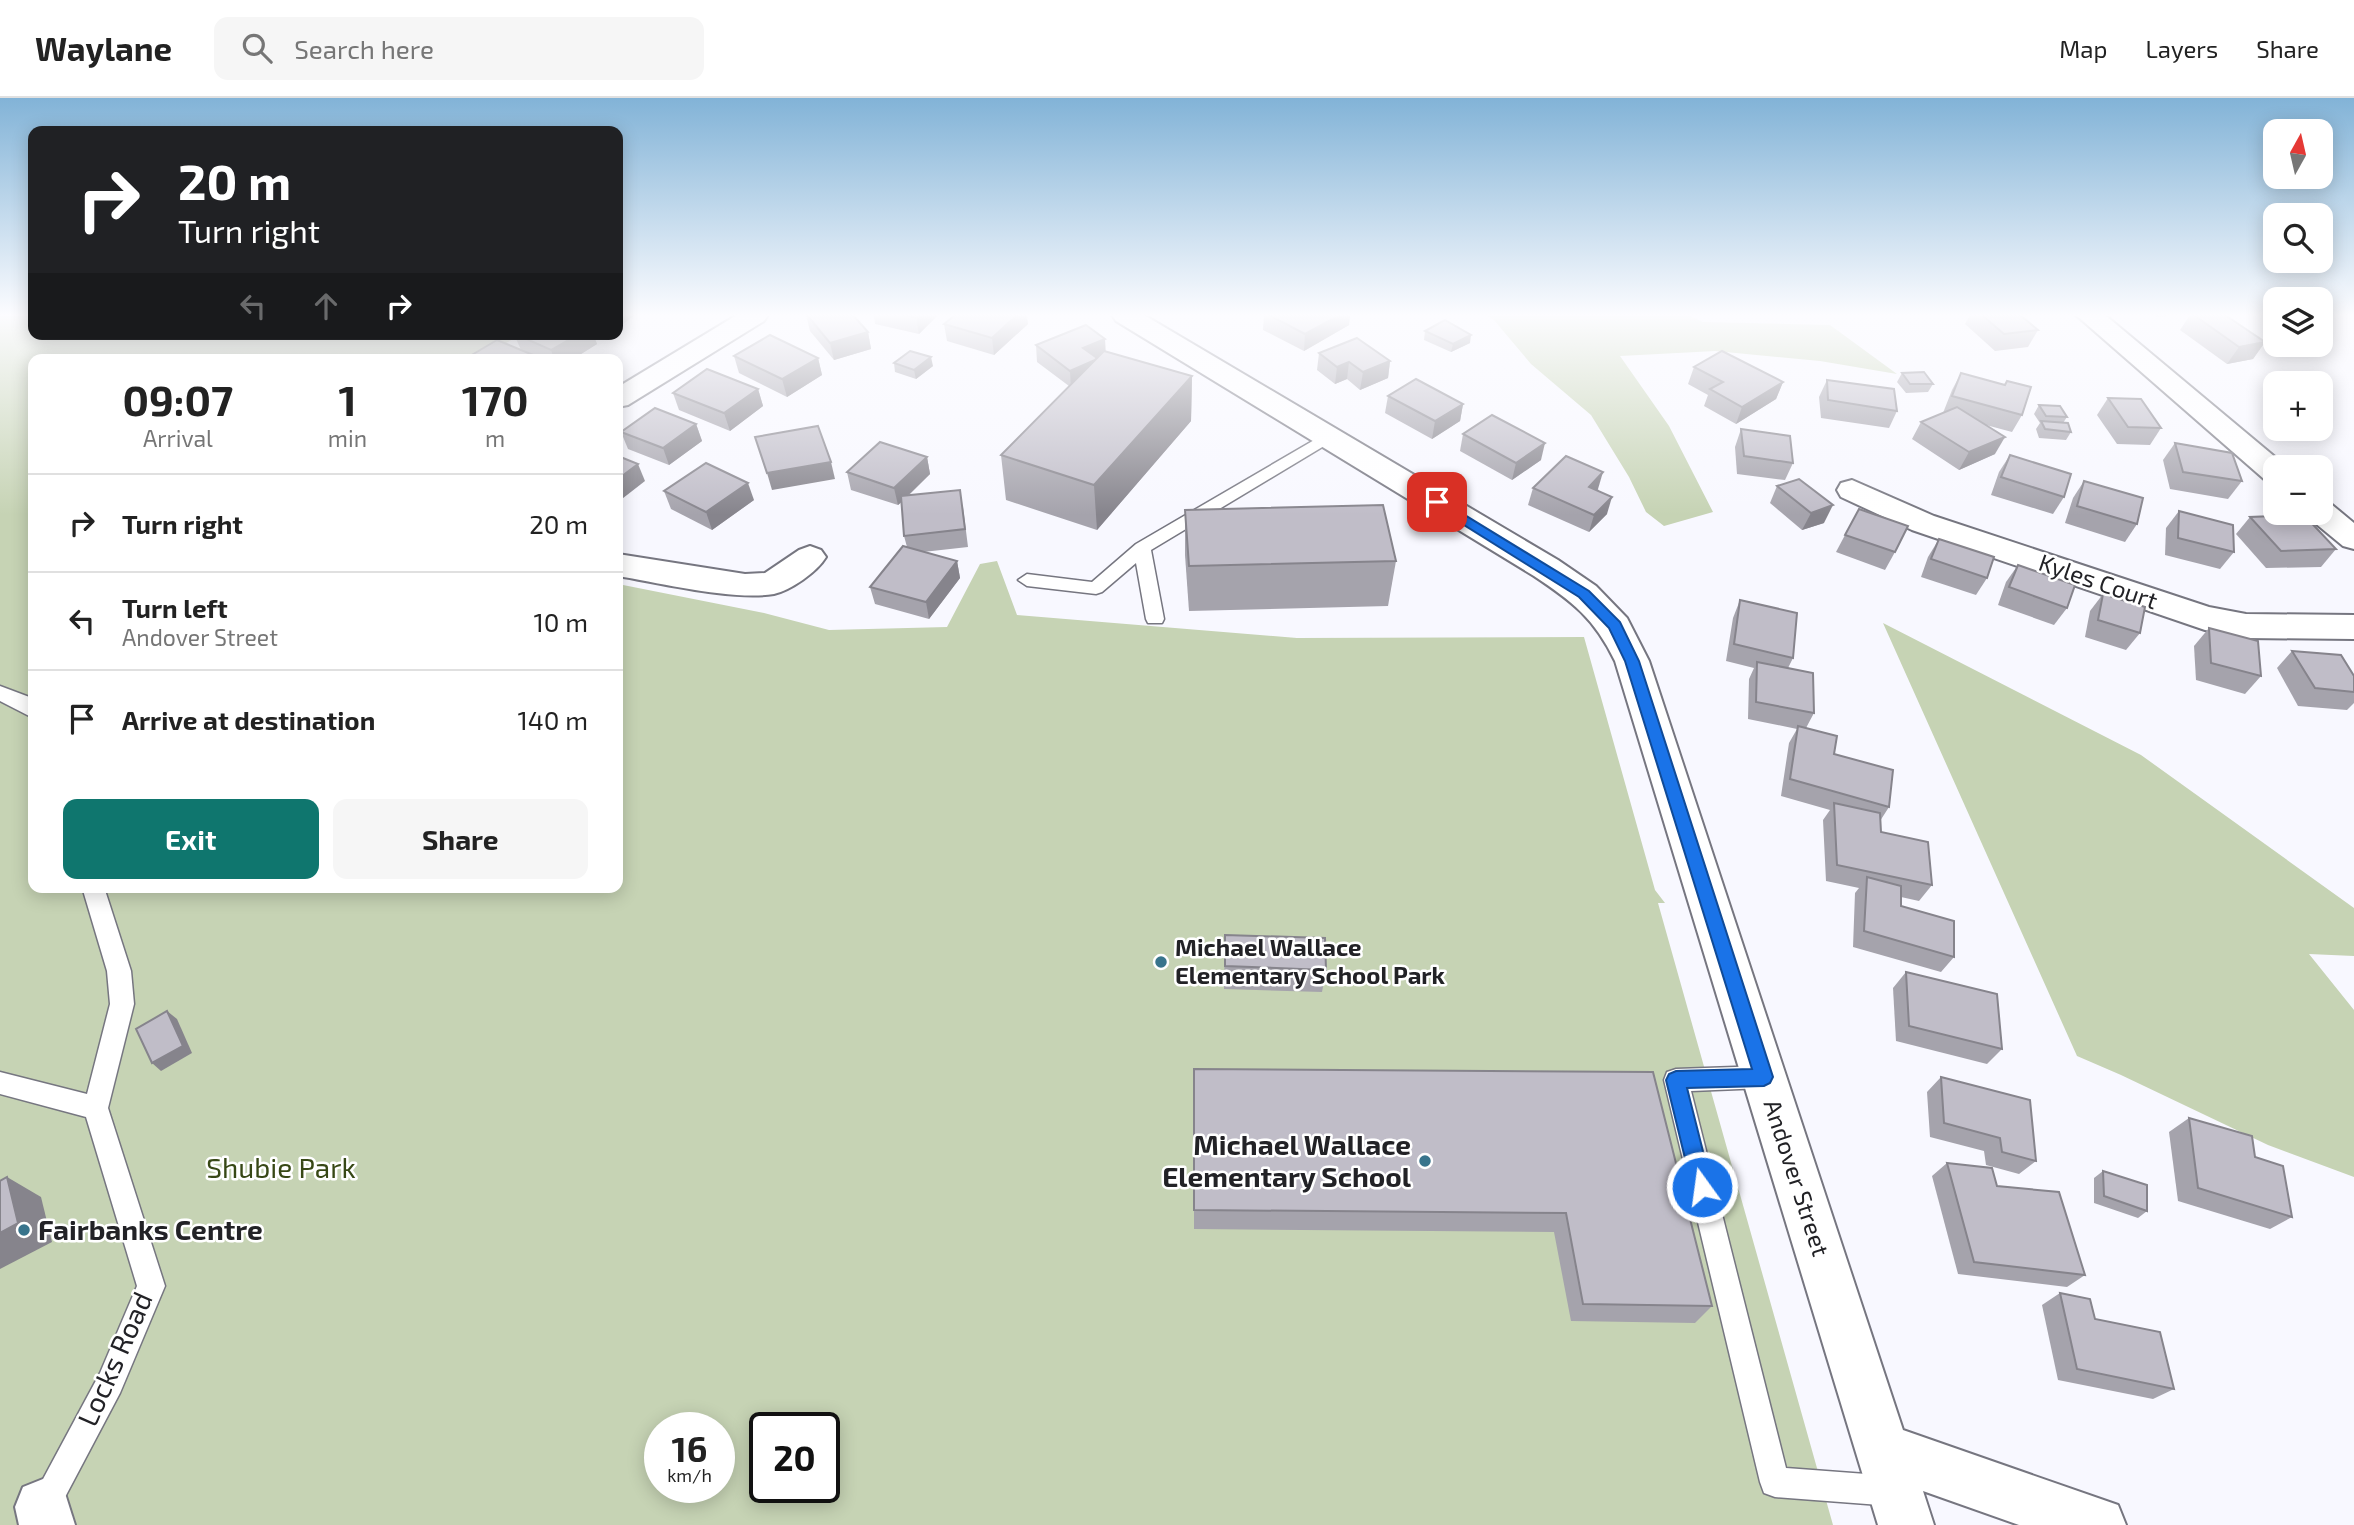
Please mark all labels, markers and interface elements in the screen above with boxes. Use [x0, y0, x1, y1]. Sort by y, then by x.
search box [214, 17, 704, 80]
text: Waylane [35, 28, 172, 68]
icon: search [238, 29, 276, 67]
text: Search here [294, 33, 434, 64]
text: Map [2059, 34, 2107, 63]
text: Layers [2145, 34, 2218, 63]
text: Share [2256, 34, 2319, 63]
north arrow [2263, 119, 2333, 189]
map controls [2263, 119, 2333, 525]
text: 20 m [178, 151, 291, 210]
icon: right [63, 154, 154, 245]
button: search [2263, 203, 2333, 273]
text: Turn right [178, 211, 320, 249]
icon: left [234, 287, 272, 325]
icon: ahead [307, 287, 345, 325]
icon: right [380, 287, 418, 325]
button: layers [2263, 287, 2333, 357]
button: + [2263, 371, 2333, 441]
text: 09:07 [123, 374, 233, 424]
text: 1 [338, 374, 357, 424]
text: 170 [462, 374, 528, 424]
text: Arrival [143, 424, 213, 452]
text: min [328, 424, 367, 452]
text: m [485, 424, 505, 452]
button: − [2263, 455, 2333, 525]
pin [1407, 472, 1467, 532]
icon: arrive [1418, 483, 1456, 521]
icon: right [63, 504, 101, 542]
text: Turn right [122, 508, 243, 539]
text: 20 m [529, 508, 588, 539]
street label: Kyles Court [2035, 547, 2162, 614]
text: Turn left [122, 592, 228, 623]
icon: left [63, 602, 101, 640]
text: 10 m [533, 606, 588, 637]
text: Andover Street [122, 623, 278, 651]
icon: arrive [63, 700, 101, 738]
text: Arrive at destination [122, 704, 375, 735]
text: 140 m [517, 704, 588, 735]
button: Exit [63, 799, 319, 879]
button: Share [333, 799, 588, 879]
place label: Michael Wallace Elementary School Park [1175, 932, 1446, 989]
marker: Michael Wallace Elementary School Park [1153, 954, 1169, 970]
street label: Andover Street [1758, 1096, 1836, 1259]
place label: Michael Wallace Elementary School [1162, 1127, 1412, 1193]
park label: Shubie Park [206, 1150, 356, 1184]
position arrow [1665, 1150, 1739, 1224]
marker: Michael Wallace Elementary School [1417, 1153, 1433, 1169]
place label: Fairbanks Centre [38, 1212, 263, 1246]
marker: Fairbanks Centre [16, 1222, 32, 1238]
street label: Locks Road [69, 1286, 159, 1431]
speed limit sign: 20 [749, 1412, 840, 1503]
text: 16 [672, 1427, 707, 1469]
text: km/h [667, 1464, 712, 1486]

